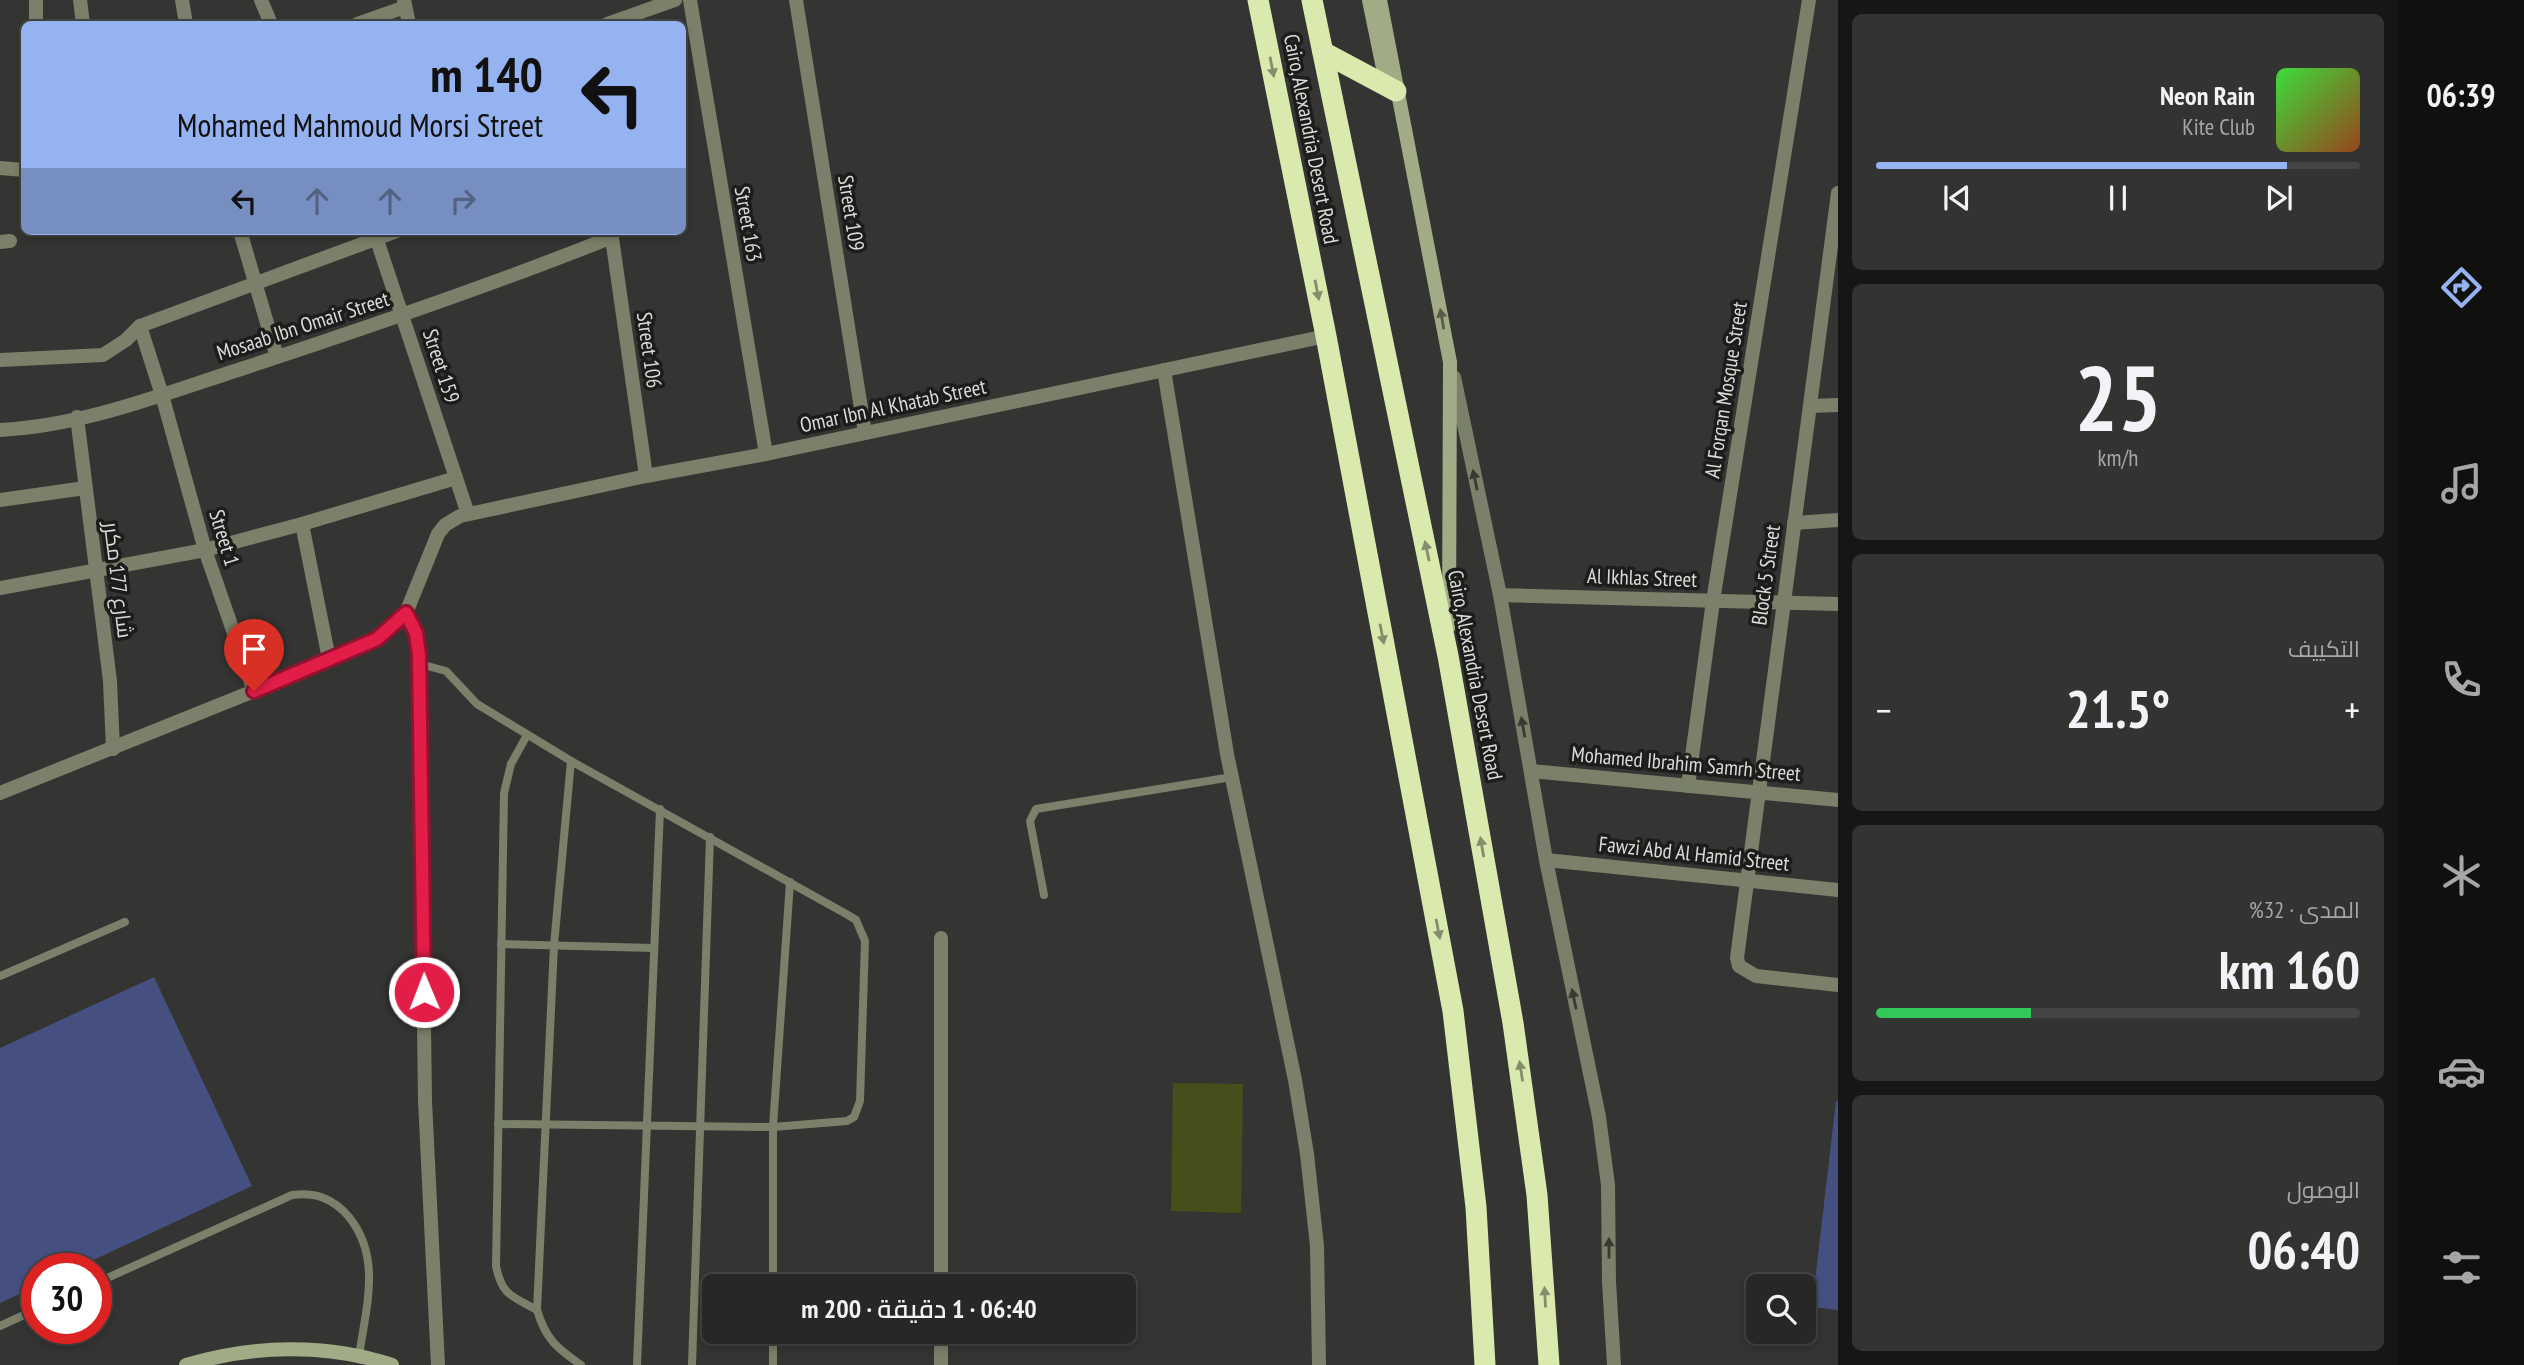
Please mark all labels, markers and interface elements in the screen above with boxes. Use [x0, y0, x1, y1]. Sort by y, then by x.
street label: Cairo, Alexandria Desert Road [1278, 32, 1345, 246]
text: 140 m [430, 42, 543, 106]
icon: left [567, 49, 658, 140]
one-way arrow [1266, 56, 1277, 78]
text: 06:39 [2426, 74, 2496, 116]
text: Neon Rain [2160, 79, 2255, 112]
text: Mohamed Mahmoud Morsi Street [177, 104, 543, 146]
text: Kite Club [2182, 112, 2255, 141]
street label: Street 109 [832, 173, 871, 253]
icon: previous [1938, 179, 1976, 217]
icon: pause [2099, 179, 2137, 217]
icon: next [2260, 179, 2298, 217]
icon: left [225, 182, 263, 220]
icon: ahead [298, 182, 336, 220]
icon: ahead [371, 182, 409, 220]
icon: right [444, 182, 482, 220]
street label: Street 163 [729, 184, 768, 264]
icon: directions [2437, 263, 2486, 312]
one-way arrow [1311, 279, 1322, 301]
street label: Mosaab Ibn Omair Street [213, 285, 393, 366]
street label: Al Forqan Mosque Street [1698, 300, 1753, 480]
one-way arrow [1437, 308, 1448, 330]
street label: Street 106 [631, 310, 668, 390]
street label: Street 159 [417, 325, 466, 406]
text: 25 [2075, 338, 2162, 456]
street label: Omar Ibn Al Khatab Street [797, 373, 989, 438]
text: km/h [2098, 443, 2138, 472]
icon: music [2437, 459, 2486, 508]
one-way arrow [1470, 469, 1481, 491]
street label: Street 1 [203, 506, 246, 569]
street label: شارع 177 مكرر [97, 519, 139, 640]
street label: Block 5 Street [1745, 523, 1786, 627]
one-way arrow [1421, 540, 1432, 562]
street label: Al Ikhlas Street [1587, 562, 1698, 593]
street label: Cairo, Alexandria Desert Road [1442, 568, 1509, 782]
pin [224, 619, 284, 691]
one-way arrow [1377, 623, 1388, 645]
icon: arrive [235, 630, 273, 668]
text: التكييف [2288, 634, 2360, 663]
icon: phone [2437, 655, 2486, 704]
text: 21.5° [2066, 675, 2170, 742]
text: − [1876, 685, 1892, 734]
text: + [2344, 685, 2360, 734]
one-way arrow [1517, 716, 1528, 738]
street label: Mohamed Ibrahim Samrh Street [1570, 740, 1802, 787]
street label: Fawzi Abd Al Hamid Street [1597, 830, 1791, 877]
one-way arrow [1477, 835, 1488, 857]
icon: climate [2437, 851, 2486, 900]
text: المدى · 32% [2249, 895, 2360, 924]
one-way arrow [1433, 919, 1444, 941]
text: 160 km [2219, 936, 2360, 1003]
position arrow [387, 955, 461, 1029]
one-way arrow [1569, 988, 1580, 1010]
icon: car [2437, 1047, 2486, 1096]
one-way arrow [1515, 1060, 1526, 1082]
text: الوصول [2287, 1175, 2360, 1204]
text: 06:40 [2248, 1216, 2360, 1283]
one-way arrow [1603, 1237, 1614, 1259]
icon: filters [2437, 1243, 2486, 1292]
speed limit sign: 30 [21, 1253, 112, 1344]
map controls [1746, 1274, 1816, 1344]
button: search [1746, 1274, 1816, 1344]
one-way arrow [1540, 1286, 1551, 1308]
text: 06:40 · 1 دقيقة · 200 m [801, 1292, 1037, 1325]

